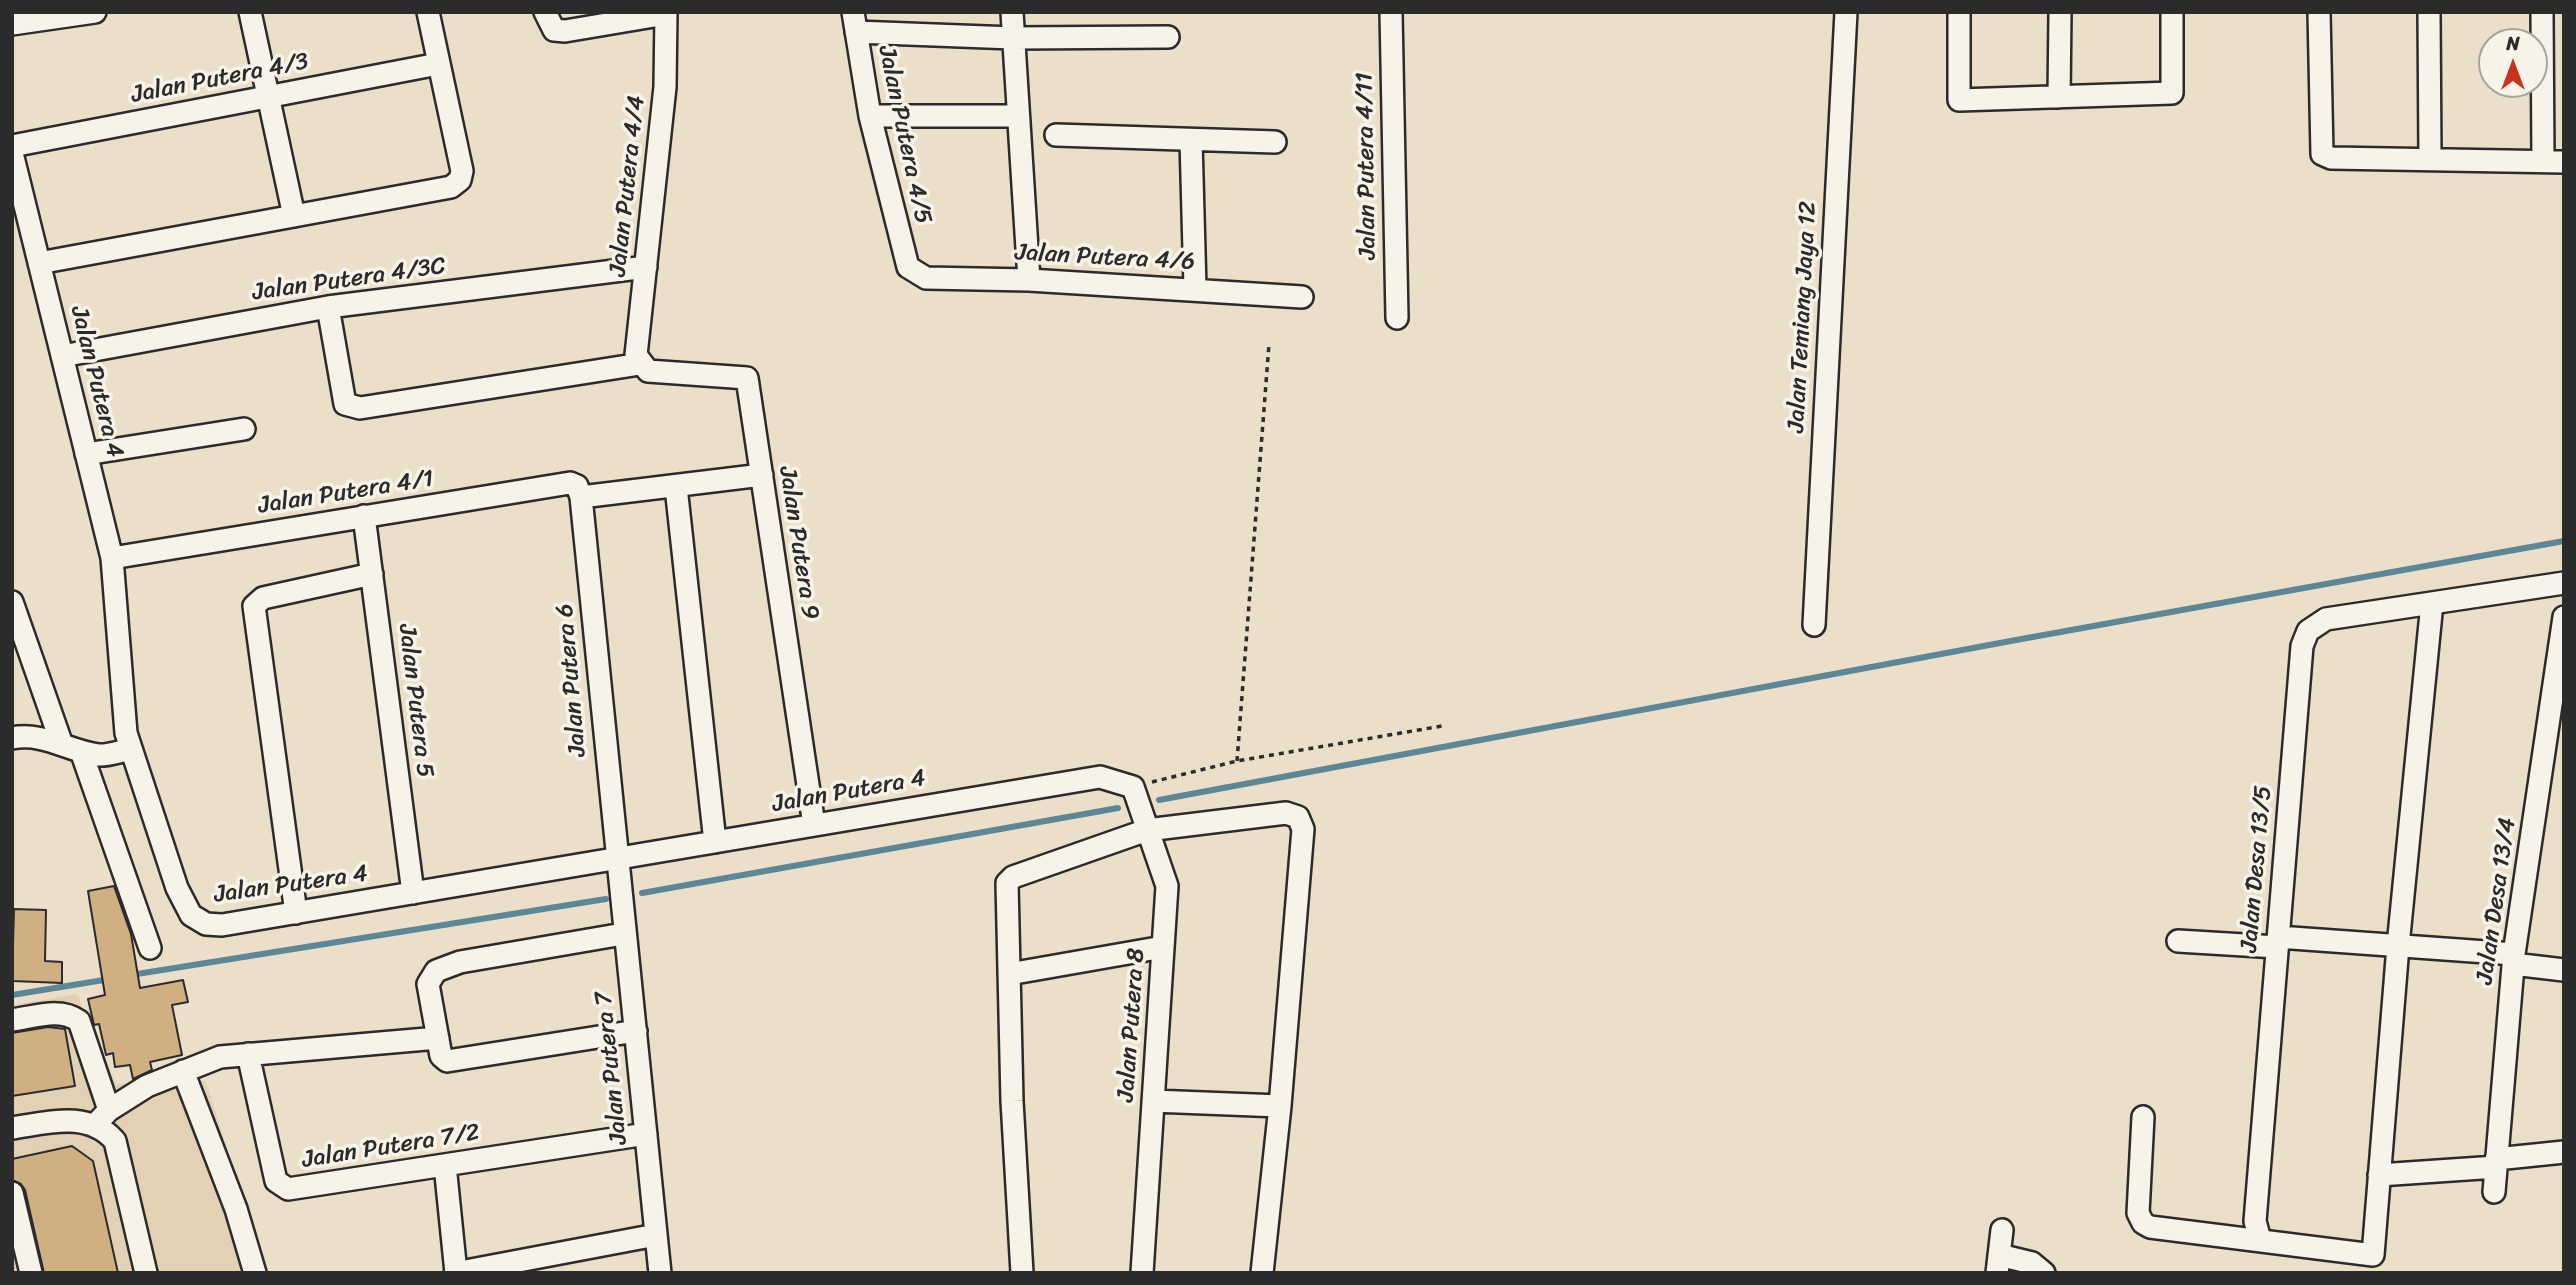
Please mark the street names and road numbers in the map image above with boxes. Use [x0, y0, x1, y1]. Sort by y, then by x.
street label: Jalan Putera 4/5 [871, 43, 937, 227]
street label: Jalan Putera 4/3 [129, 48, 311, 110]
street label: Jalan Putera 4/11 [1351, 72, 1383, 260]
street label: Jalan Putera 4/4 [604, 94, 652, 278]
street label: Jalan Temiang Jaya 12 [1783, 201, 1823, 433]
street label: Jalan Putera 4/6 [1014, 239, 1196, 277]
street label: Jalan Putera 4/3C [251, 252, 447, 308]
street label: Jalan Putera 4 [63, 303, 129, 461]
street label: Jalan Putera 9 [772, 464, 824, 622]
street label: Jalan Putera 4/1 [256, 465, 436, 521]
street label: Jalan Putera 6 [551, 602, 593, 758]
street label: Jalan Putera 5 [391, 623, 439, 779]
street label: Jalan Putera 4 [770, 764, 928, 820]
street label: Jalan Desa 13/5 [2235, 784, 2279, 954]
street label: Jalan Desa 13/4 [2471, 816, 2523, 986]
street label: Jalan Putera 4 [212, 860, 370, 910]
street label: Jalan Putera 8 [1112, 947, 1152, 1103]
street label: Jalan Putera 7 [590, 990, 634, 1146]
street label: Jalan Putera 7/2 [300, 1119, 482, 1175]

